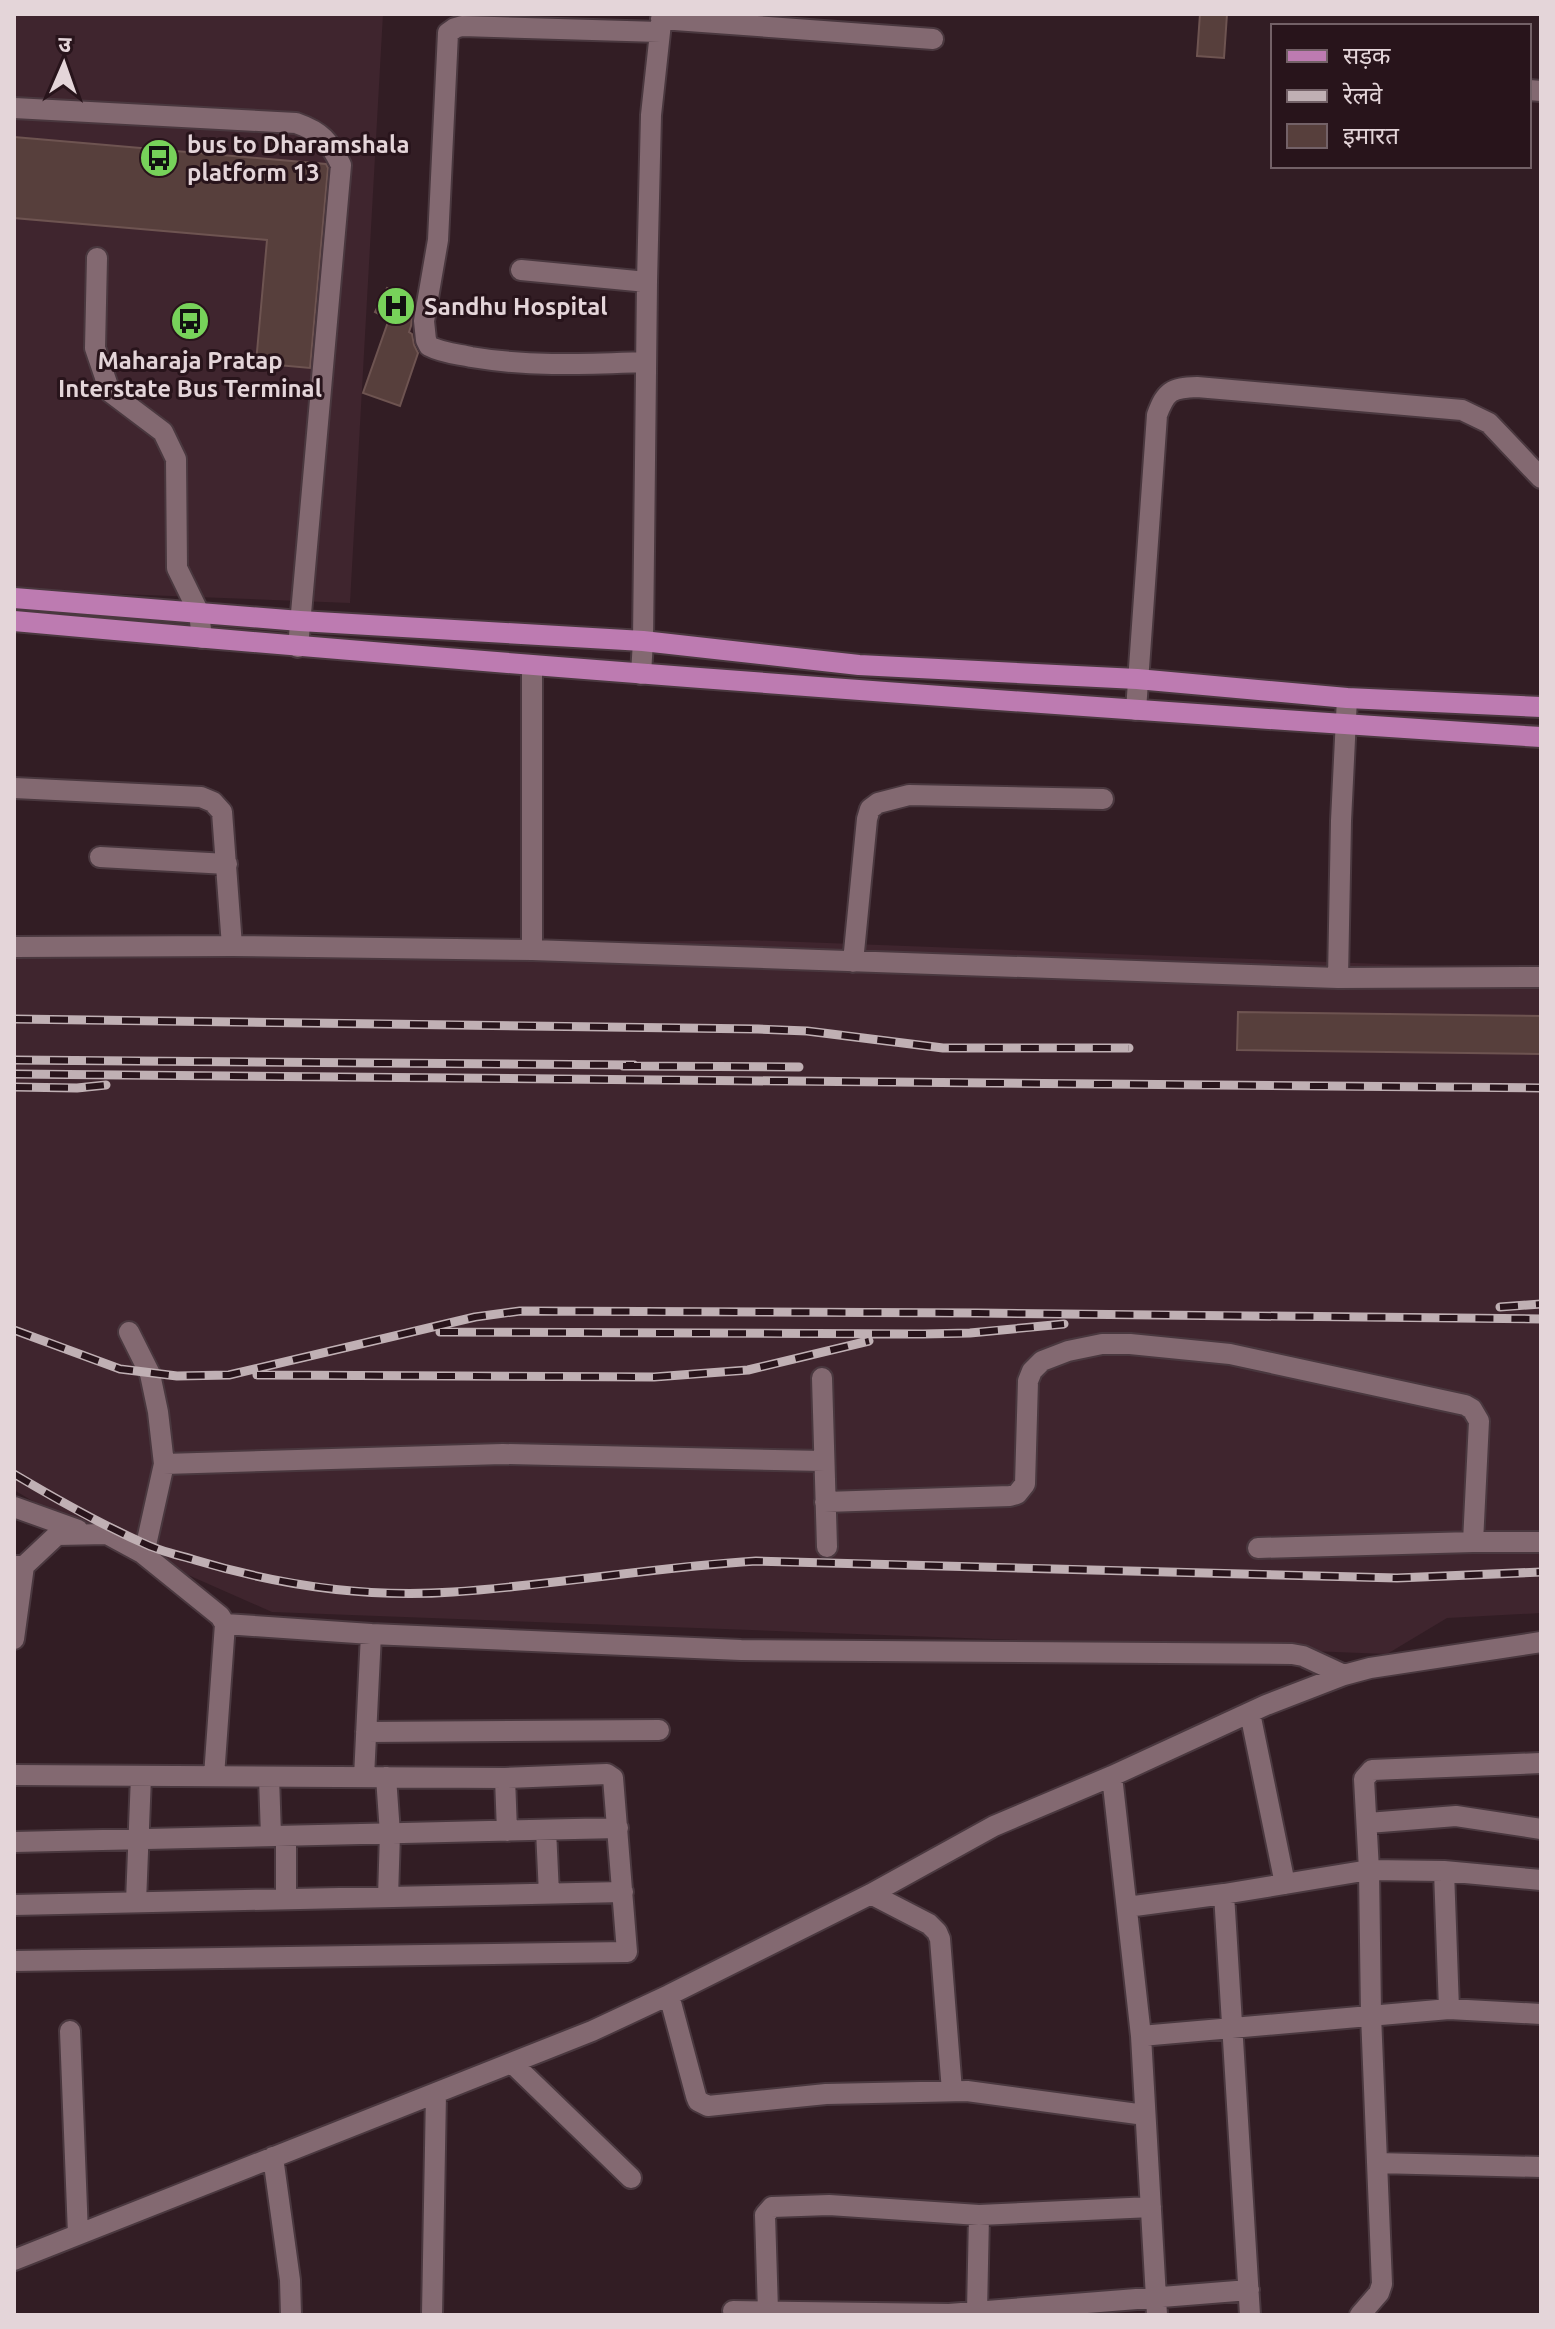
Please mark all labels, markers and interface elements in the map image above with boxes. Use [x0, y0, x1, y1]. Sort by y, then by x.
north arrow [24, 24, 104, 104]
legend [1271, 24, 1531, 168]
text: उ [58, 31, 73, 56]
text: सड़क [1343, 42, 1391, 69]
text: रेलवे [1342, 82, 1383, 109]
text: इमारत [1343, 122, 1400, 149]
place label: bus to Dharamshala platform 13 [187, 131, 410, 186]
bus stop icon: bus to Dharamshala platform 13 [138, 137, 180, 179]
hospital icon: Sandhu Hospital [375, 285, 417, 327]
place label: Sandhu Hospital [424, 293, 608, 320]
bus stop icon: Maharaja Pratap Interstate Bus Terminal [169, 300, 211, 342]
place label: Maharaja Pratap Interstate Bus Terminal [58, 347, 322, 402]

